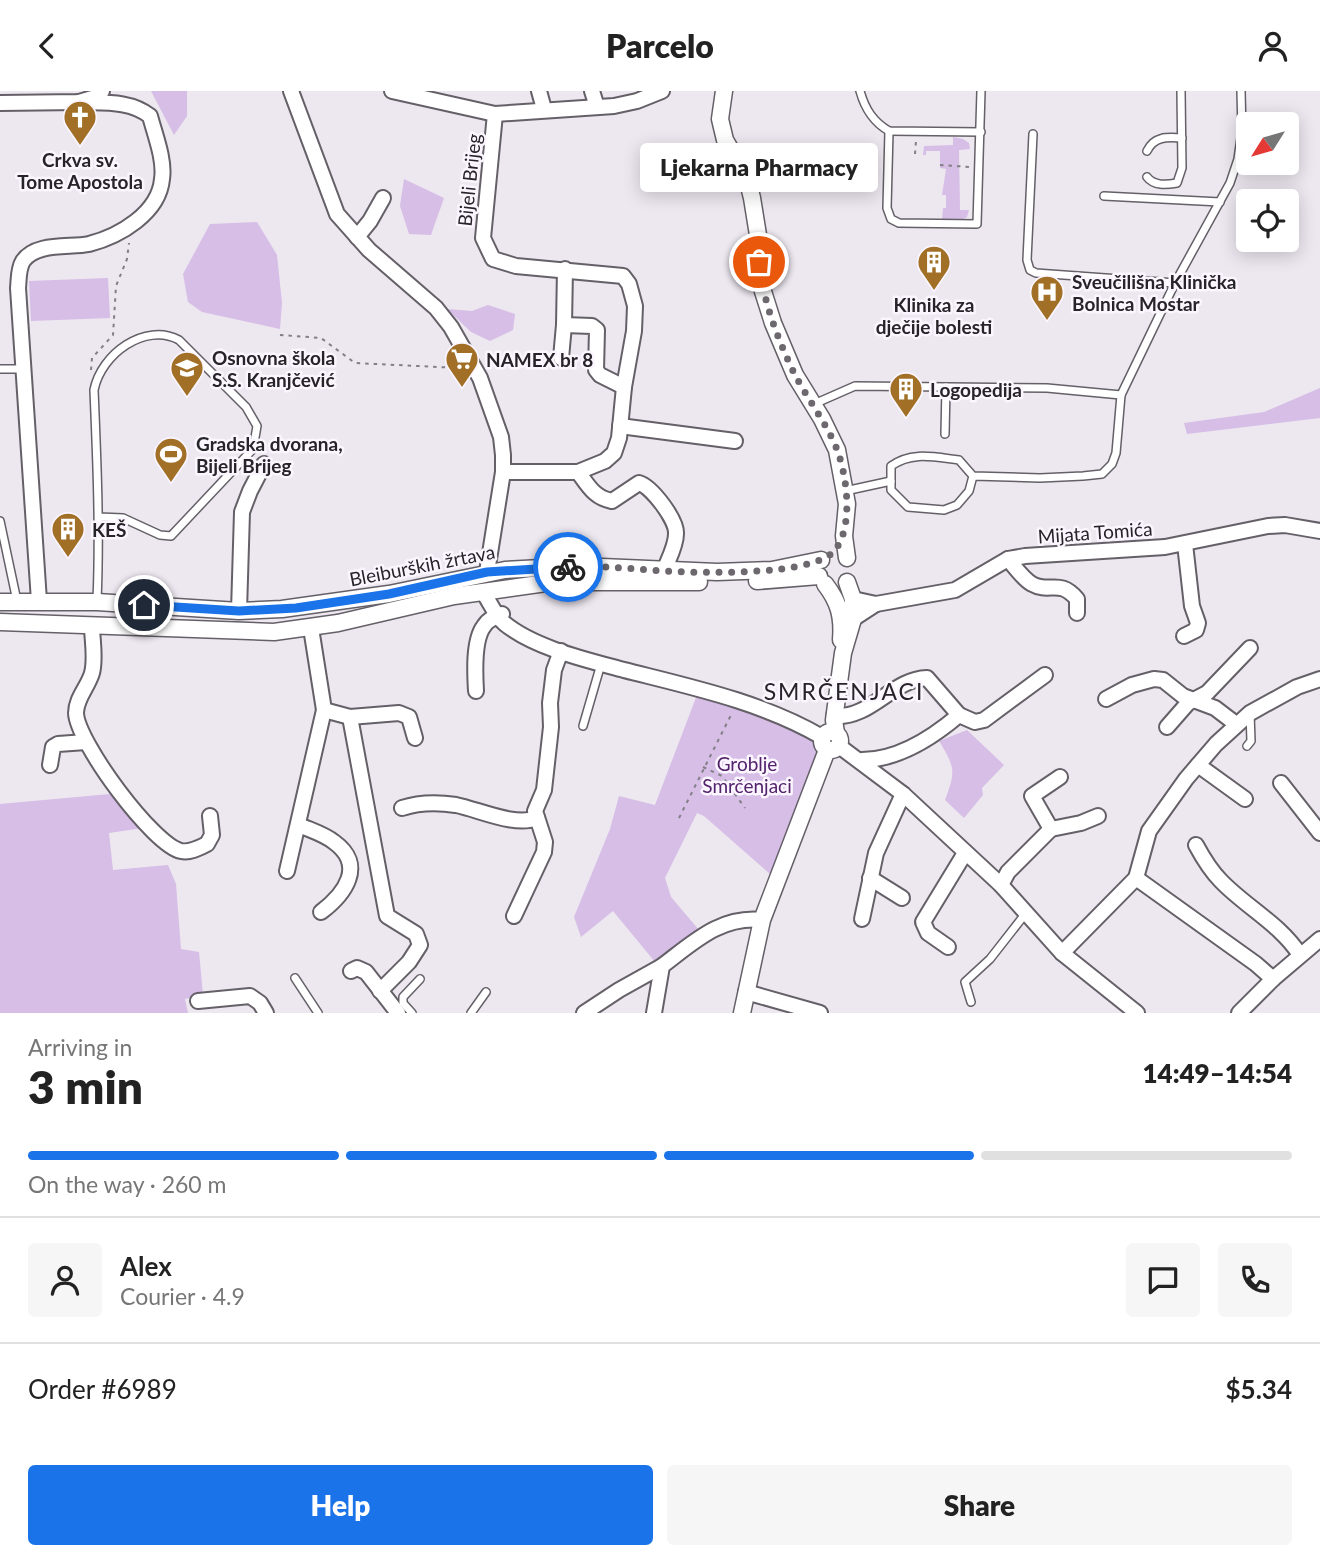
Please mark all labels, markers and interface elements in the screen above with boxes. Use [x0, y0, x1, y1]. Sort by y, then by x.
text: Parcelo [606, 26, 714, 65]
icon: back [28, 27, 66, 65]
icon: person [1254, 27, 1292, 65]
church icon: Crkva sv. Tome Apostola [61, 98, 99, 147]
north arrow [1236, 112, 1298, 175]
map controls [1236, 112, 1299, 252]
street label: Bijeli Brijeg [453, 132, 485, 228]
callout: Ljekarna Pharmacy [640, 143, 878, 192]
place label: Crkva sv. Tome Apostola [17, 148, 143, 193]
text: Ljekarna Pharmacy [660, 153, 858, 181]
button: locate [1236, 189, 1299, 252]
pin [729, 232, 789, 292]
icon: bag [740, 243, 778, 281]
building icon: Klinika za dječije bolesti [915, 243, 953, 292]
place label: Sveučilišna Klinička Bolnica Mostar [1072, 270, 1237, 315]
hospital icon: Sveučilišna Klinička Bolnica Mostar [1028, 273, 1066, 322]
place label: Klinika za dječije bolesti [876, 293, 992, 338]
supermarket icon: NAMEX br 8 [443, 340, 481, 389]
place label: Osnovna škola S.S. Kranjčević [212, 346, 335, 391]
place label: NAMEX br 8 [486, 348, 593, 371]
school or university icon: Osnovna škola S.S. Kranjčević [168, 349, 206, 398]
building icon: Logopedija [887, 370, 925, 419]
place label: Logopedija [930, 378, 1022, 401]
place label: Gradska dvorana, Bijeli Brijeg [196, 432, 343, 477]
sports icon: Gradska dvorana, Bijeli Brijeg [152, 435, 190, 484]
building icon: KEŠ [49, 510, 87, 559]
street label: Mijata Tomića [1037, 517, 1153, 547]
place label: KEŠ [92, 518, 126, 541]
courier [533, 532, 603, 602]
street label: Bleiburških žrtava [347, 540, 497, 590]
icon: bike [549, 548, 587, 586]
pin [114, 575, 174, 635]
icon: home [125, 586, 163, 624]
district label: SMRČENJACI [764, 677, 924, 705]
park label: Groblje Smrčenjaci [702, 752, 792, 797]
text: Arriving in [28, 1033, 132, 1061]
text: 14:49–14:54 [1142, 1057, 1292, 1089]
text: 3 min [28, 1059, 143, 1114]
text: On the way · 260 m [28, 1170, 227, 1198]
button: person [28, 1243, 102, 1317]
button: chat [1126, 1243, 1200, 1317]
button: phone [1218, 1243, 1292, 1317]
text: Alex [120, 1250, 172, 1282]
text: Courier · 4.9 [120, 1282, 245, 1310]
text: Order #6989 [28, 1373, 177, 1405]
text: $5.34 [1226, 1373, 1292, 1405]
button: Help [28, 1465, 653, 1545]
button: Share [667, 1465, 1292, 1545]

